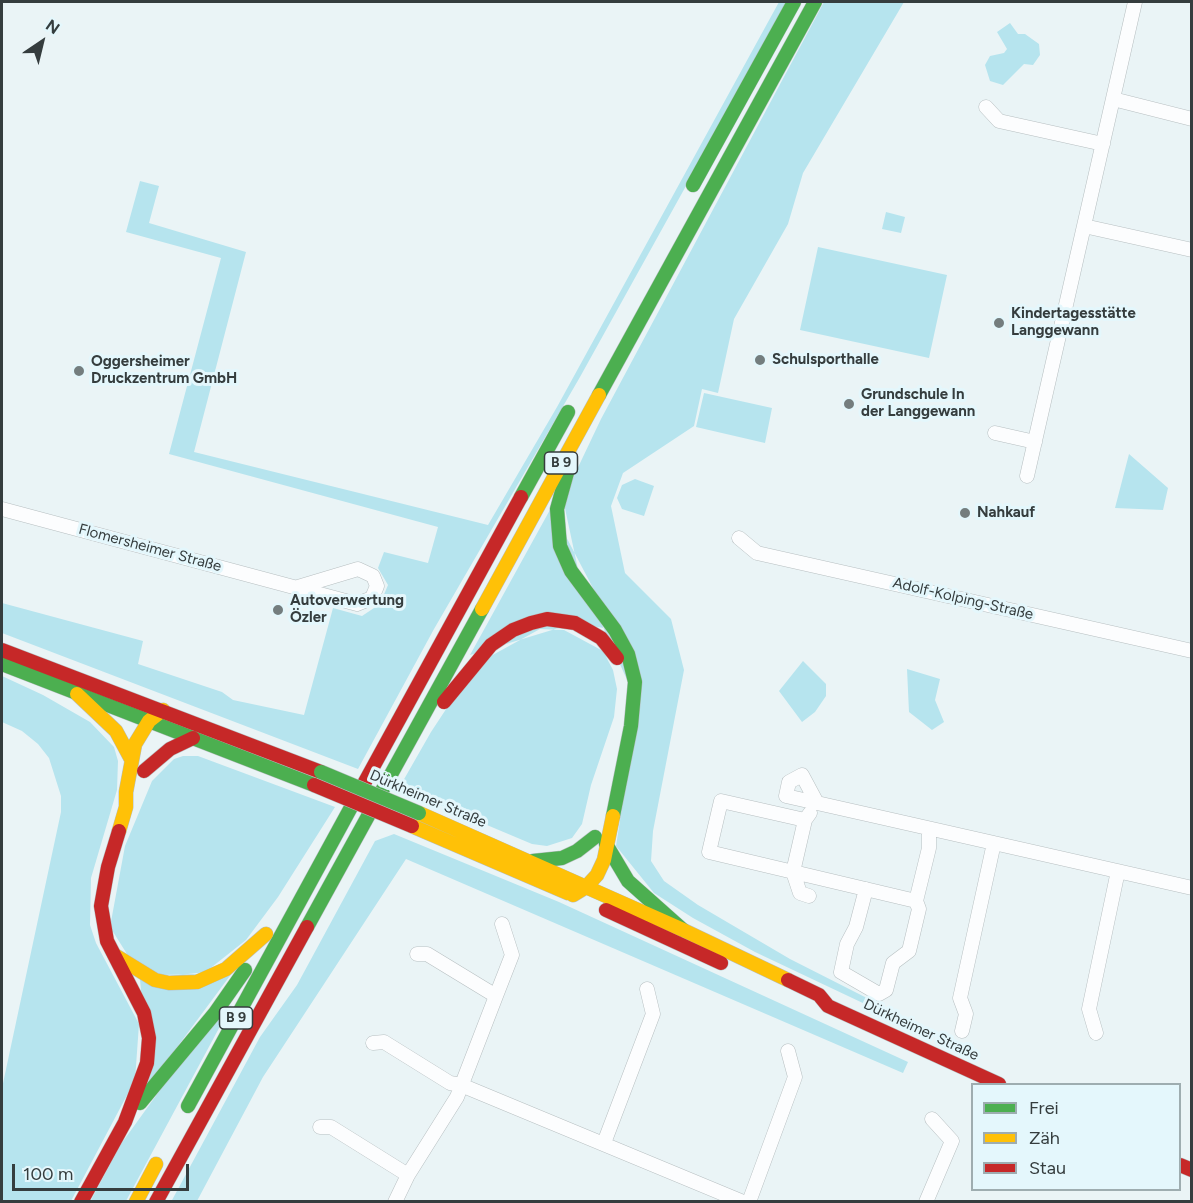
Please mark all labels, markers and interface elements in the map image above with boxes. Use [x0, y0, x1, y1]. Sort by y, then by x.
north arrow [12, 12, 72, 72]
text: N [42, 16, 63, 38]
place label: Kindertagesstätte Langgewann [1011, 305, 1136, 340]
marker: Kindertagesstätte Langgewann [992, 316, 1006, 330]
place label: Schulsporthalle [772, 351, 879, 369]
place label: Oggersheimer Druckzentrum GmbH [91, 353, 237, 388]
marker: Schulsporthalle [753, 353, 767, 367]
marker: Oggersheimer Druckzentrum GmbH [72, 364, 86, 378]
place label: Grundschule In der Langgewann [861, 386, 975, 421]
marker: Grundschule In der Langgewann [842, 397, 856, 411]
road number: B 9 [544, 452, 578, 474]
place label: Nahkauf [977, 504, 1035, 522]
marker: Nahkauf [958, 506, 972, 520]
street label: Flomersheimer Straße [77, 520, 223, 576]
street label: Adolf-Kolping-Straße [891, 574, 1035, 624]
place label: Autoverwertung Özler [290, 592, 404, 627]
marker: Autoverwertung Özler [271, 603, 285, 617]
street label: Dürkheimer Straße [367, 766, 489, 832]
street label: Dürkheimer Straße [861, 995, 981, 1065]
road number: B 9 [220, 1007, 252, 1029]
legend [971, 1083, 1181, 1191]
text: Frei [1029, 1097, 1059, 1119]
text: Zäh [1029, 1127, 1060, 1149]
scale bar [15, 1152, 192, 1190]
text: Stau [1029, 1157, 1066, 1179]
text: 100 m [23, 1163, 73, 1185]

